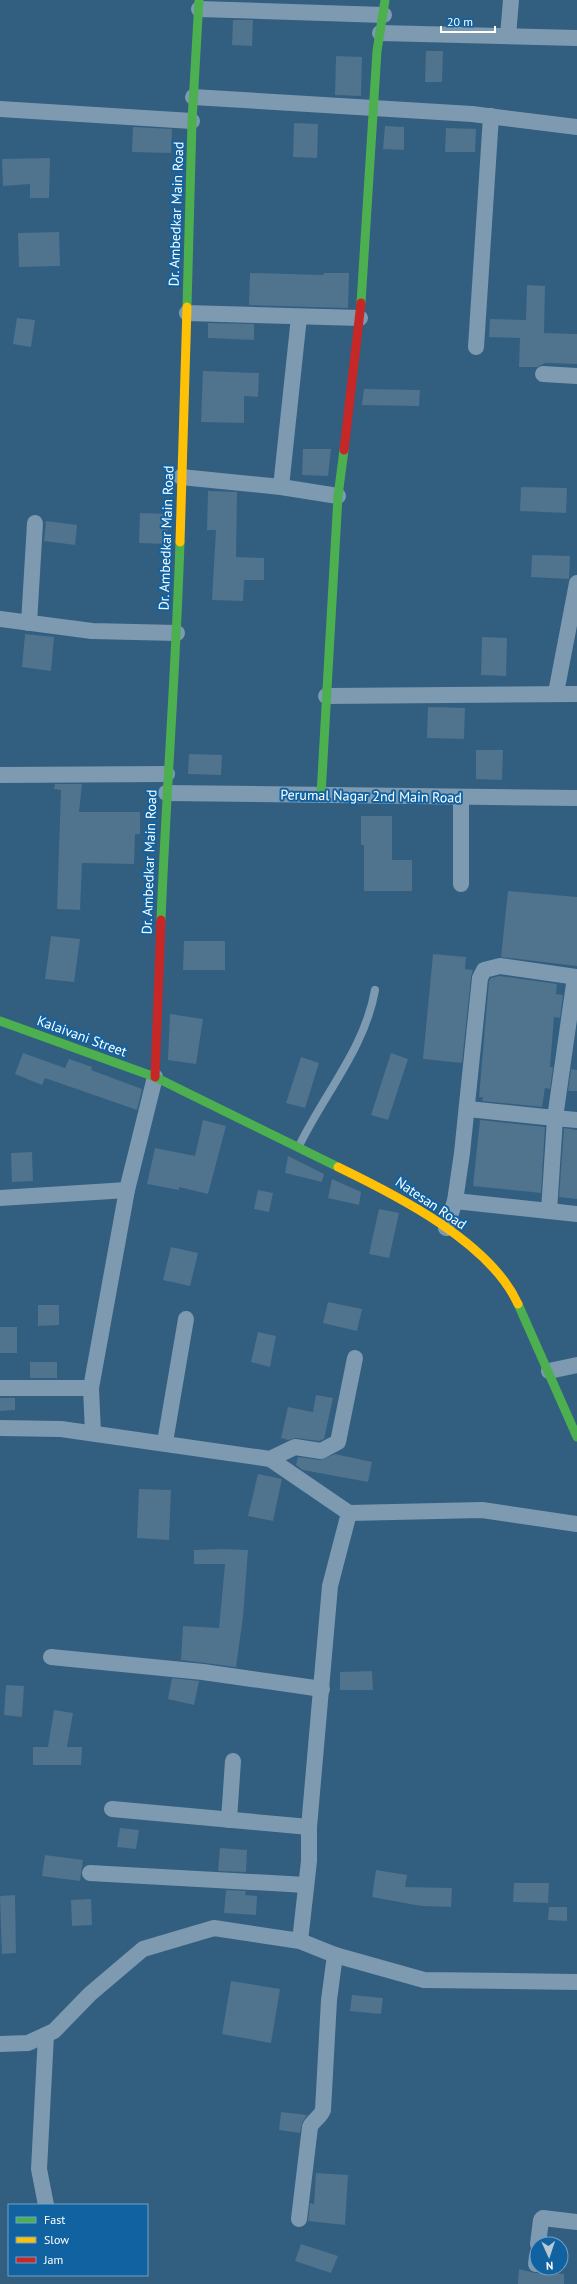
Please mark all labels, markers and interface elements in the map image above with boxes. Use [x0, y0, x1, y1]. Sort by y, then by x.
scale bar [441, 8, 495, 34]
text: 20 m [447, 14, 473, 29]
street label: Dr. Ambedkar Main Road [164, 141, 188, 287]
street label: Dr. Ambedkar Main Road [154, 465, 178, 611]
street label: Perumal Nagar 2nd Main Road [280, 785, 462, 807]
street label: Dr. Ambedkar Main Road [137, 789, 161, 935]
street label: Kalaivani Street [35, 1011, 130, 1061]
street label: Natesan Road [392, 1173, 470, 1233]
legend [8, 2204, 148, 2276]
text: Fast [44, 2212, 65, 2227]
text: Slow [44, 2232, 69, 2247]
north arrow [529, 2236, 569, 2276]
text: Jam [43, 2252, 63, 2267]
text: N [546, 2259, 554, 2273]

